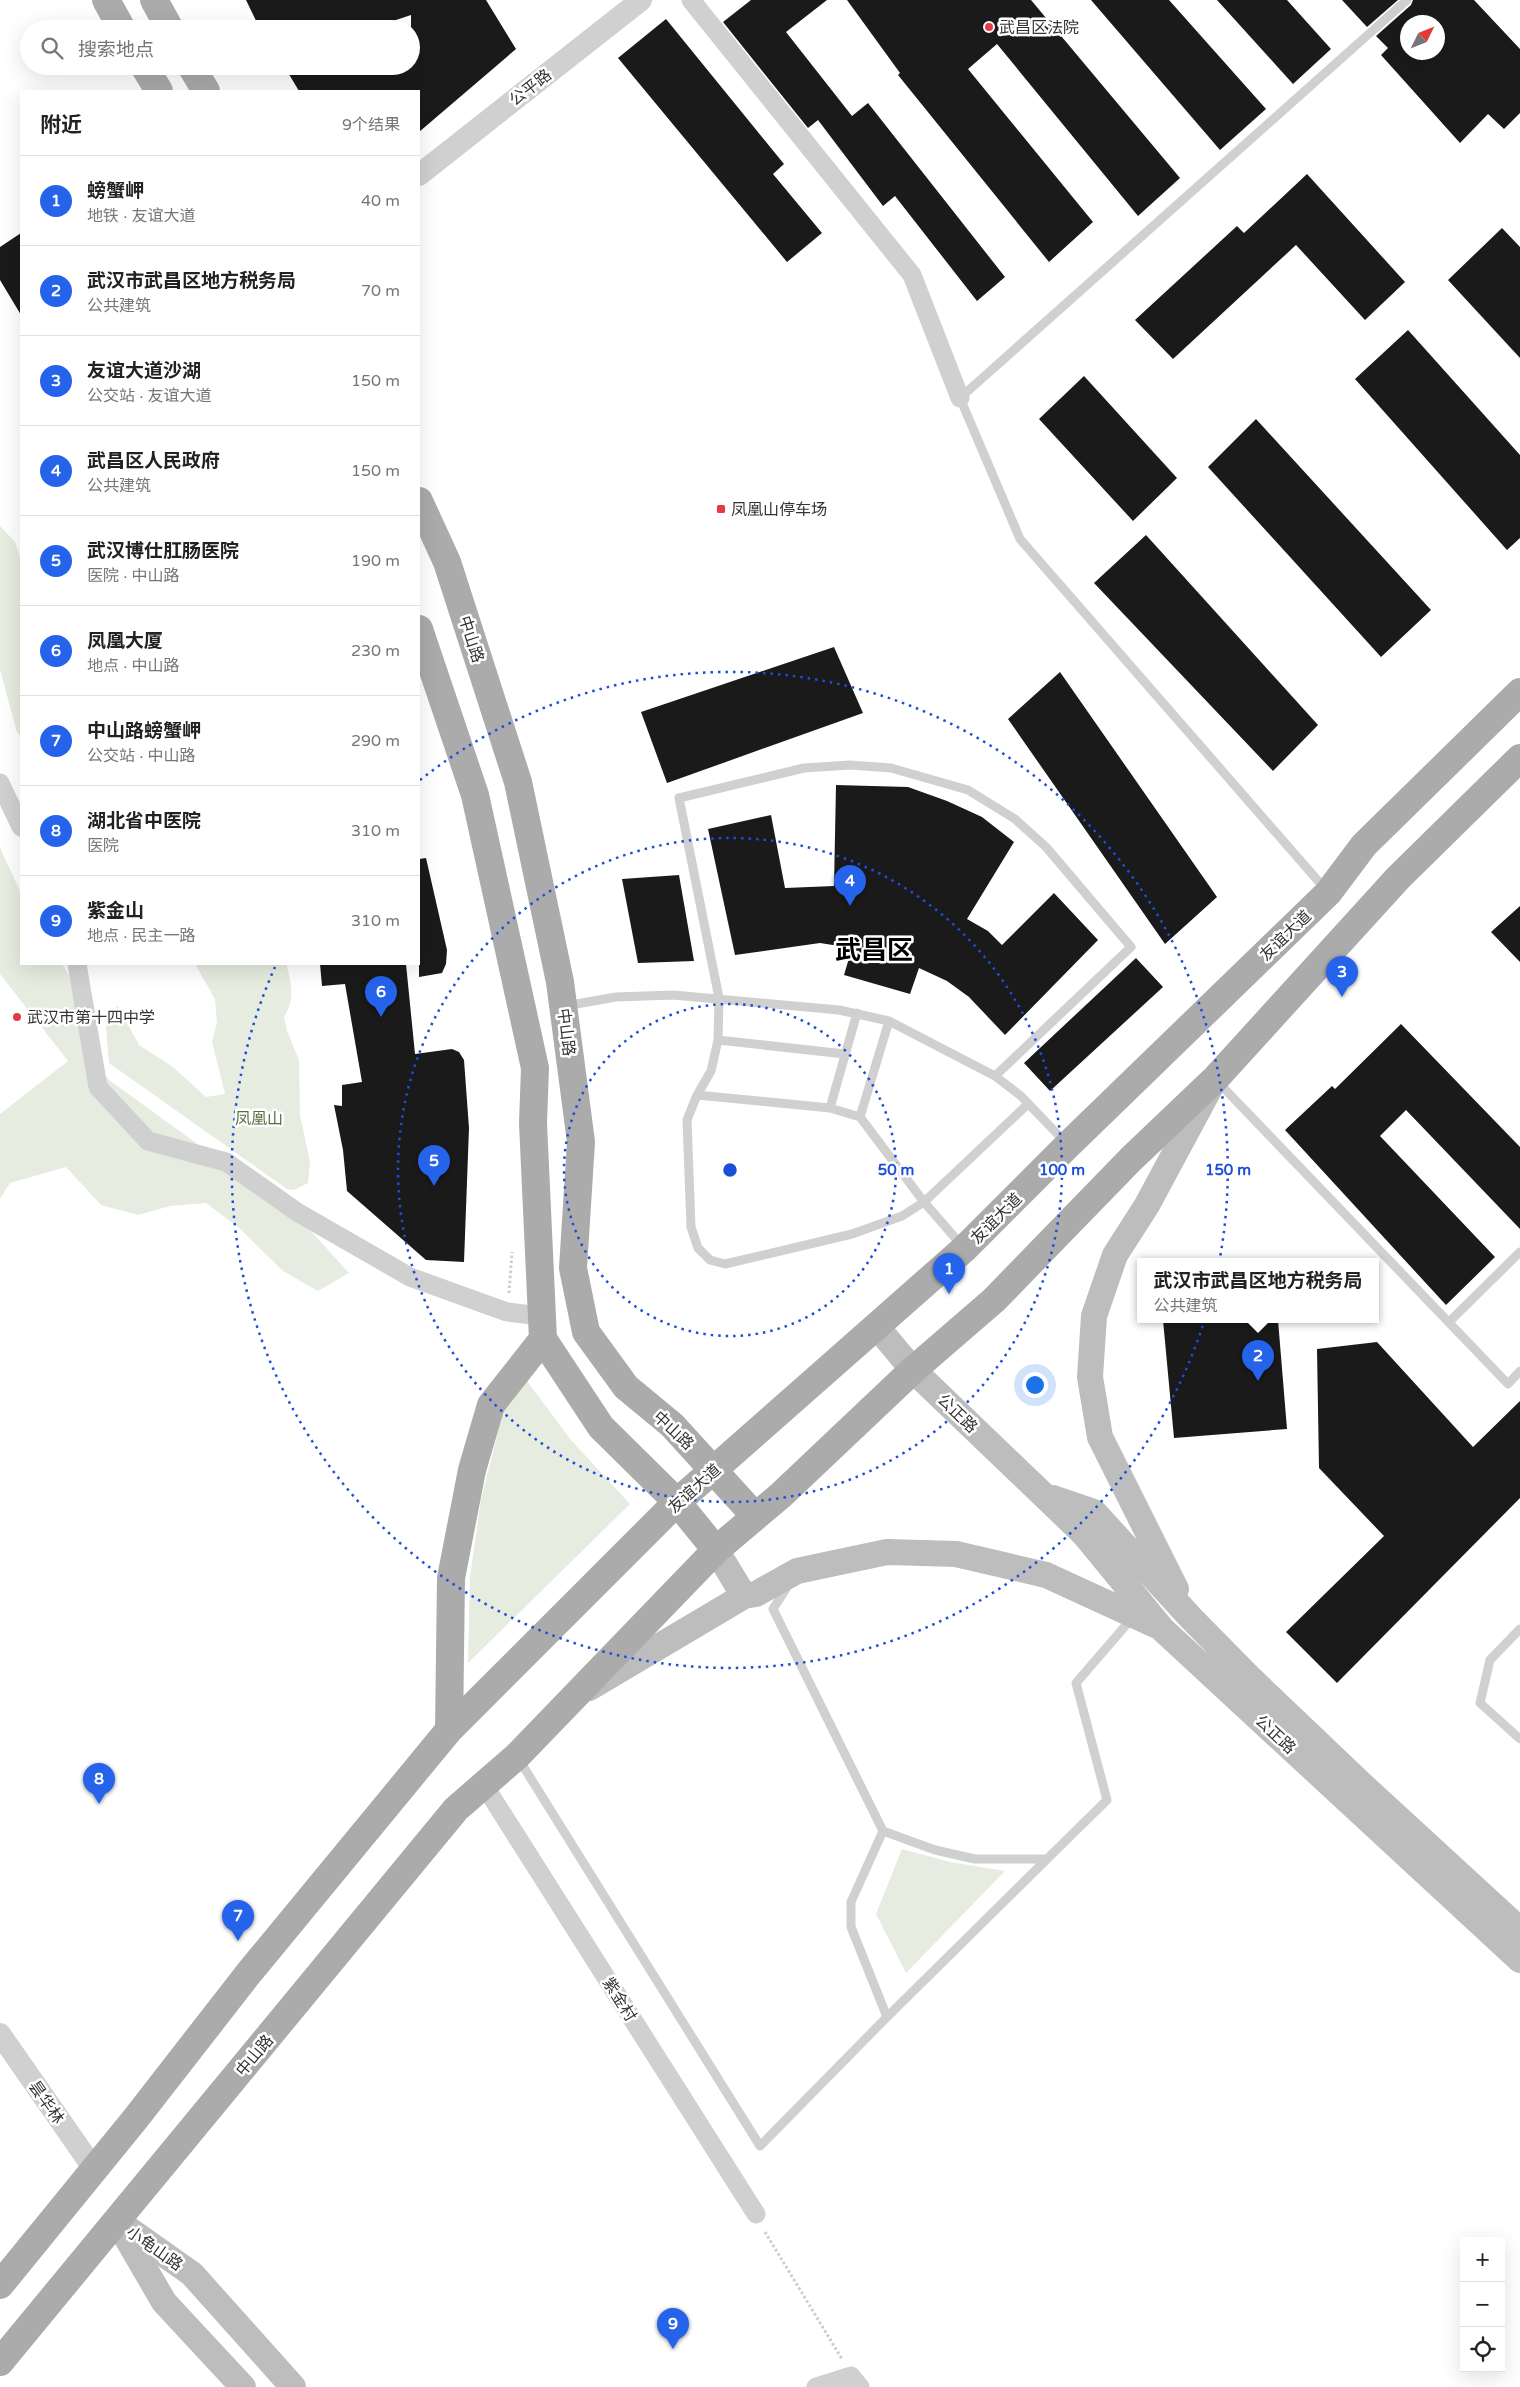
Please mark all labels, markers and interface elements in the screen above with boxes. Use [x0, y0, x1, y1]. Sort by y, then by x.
north arrow [1400, 15, 1445, 60]
place label: 武昌区法院 [999, 18, 1079, 38]
search box [20, 20, 420, 75]
marker: 武昌区法院 [983, 21, 995, 33]
icon: search [38, 34, 66, 62]
text: 搜索地点 [78, 39, 154, 61]
street label: 公平路 [506, 65, 556, 110]
text: 附近 [40, 113, 82, 138]
text: 9个结果 [342, 115, 400, 135]
text: 螃蟹岬 [87, 180, 144, 202]
text: 1 [51, 191, 61, 211]
text: 40 m [361, 191, 400, 211]
text: 地铁 · 友谊大道 [87, 206, 195, 226]
text: 武汉市武昌区地方税务局 [87, 270, 296, 292]
text: 2 [51, 281, 61, 301]
text: 70 m [361, 281, 400, 301]
text: 公共建筑 [87, 296, 151, 316]
text: 友谊大道沙湖 [87, 360, 201, 382]
text: 3 [51, 371, 61, 391]
text: 150 m [351, 371, 400, 391]
text: 公交站 · 友谊大道 [87, 386, 211, 406]
text: 武昌区人民政府 [87, 450, 220, 472]
text: 4 [51, 461, 61, 481]
text: 150 m [351, 461, 400, 481]
text: 公共建筑 [87, 476, 151, 496]
place label: 凤凰山停车场 [731, 500, 827, 520]
marker: 凤凰山停车场 [715, 503, 727, 515]
text: 武汉博仕肛肠医院 [87, 540, 239, 562]
text: 5 [51, 551, 61, 571]
text: 190 m [351, 551, 400, 571]
text: 医院 · 中山路 [87, 566, 179, 586]
street label: 中山路 [454, 613, 488, 665]
text: 凤凰大厦 [87, 630, 163, 652]
text: 6 [51, 641, 61, 661]
text: 230 m [351, 641, 400, 661]
text: 地点 · 中山路 [87, 656, 179, 676]
text: 中山路螃蟹岬 [87, 720, 201, 742]
text: 7 [51, 731, 61, 751]
text: 290 m [351, 731, 400, 751]
text: 公交站 · 中山路 [87, 746, 195, 766]
text: 湖北省中医院 [87, 810, 201, 832]
text: 8 [51, 821, 61, 841]
text: 310 m [351, 821, 400, 841]
text: 医院 [87, 836, 119, 856]
pin: 4 [834, 865, 866, 906]
text: 紫金山 [87, 900, 144, 922]
street label: 友谊大道 [1256, 906, 1316, 965]
text: 9 [51, 911, 61, 931]
text: 310 m [351, 911, 400, 931]
text: 地点 · 民主一路 [87, 926, 195, 946]
district label: 武昌区 [835, 935, 913, 966]
pin: 3 [1326, 956, 1358, 997]
pin: 6 [365, 976, 397, 1017]
street label: 中山路 [553, 1007, 579, 1057]
place label: 武汉市第十四中学 [27, 1008, 155, 1028]
marker: 武汉市第十四中学 [11, 1011, 23, 1023]
park label: 凤凰山 [235, 1109, 283, 1129]
pin: 5 [418, 1145, 450, 1186]
centre of rings [721, 1161, 739, 1179]
text: 50 m [878, 1161, 914, 1179]
text: 100 m [1039, 1161, 1085, 1179]
text: 150 m [1205, 1161, 1251, 1179]
street label: 友谊大道 [967, 1189, 1026, 1248]
pin: 1 [933, 1253, 965, 1294]
popup [1137, 1258, 1379, 1323]
text: 武汉市武昌区地方税务局 [1153, 1270, 1363, 1292]
text: 公共建筑 [1153, 1296, 1218, 1316]
pin: 2 [1242, 1340, 1274, 1381]
your location [1022, 1372, 1048, 1398]
street label: 公正路 [933, 1390, 982, 1438]
street label: 中山路 [649, 1407, 698, 1454]
street label: 友谊大道 [664, 1460, 725, 1518]
street label: 公正路 [1251, 1711, 1300, 1758]
pin: 8 [83, 1763, 115, 1804]
pin: 7 [222, 1900, 254, 1941]
street label: 紫金村 [598, 1974, 640, 2025]
street label: 中山路 [232, 2031, 278, 2080]
street label: 昙华林 [24, 2077, 68, 2128]
street label: 小龟山路 [122, 2222, 186, 2275]
map controls [1460, 2237, 1505, 2372]
button: + [1460, 2237, 1505, 2282]
button: − [1460, 2282, 1505, 2327]
pin: 9 [657, 2308, 689, 2349]
button: locate [1460, 2327, 1505, 2372]

